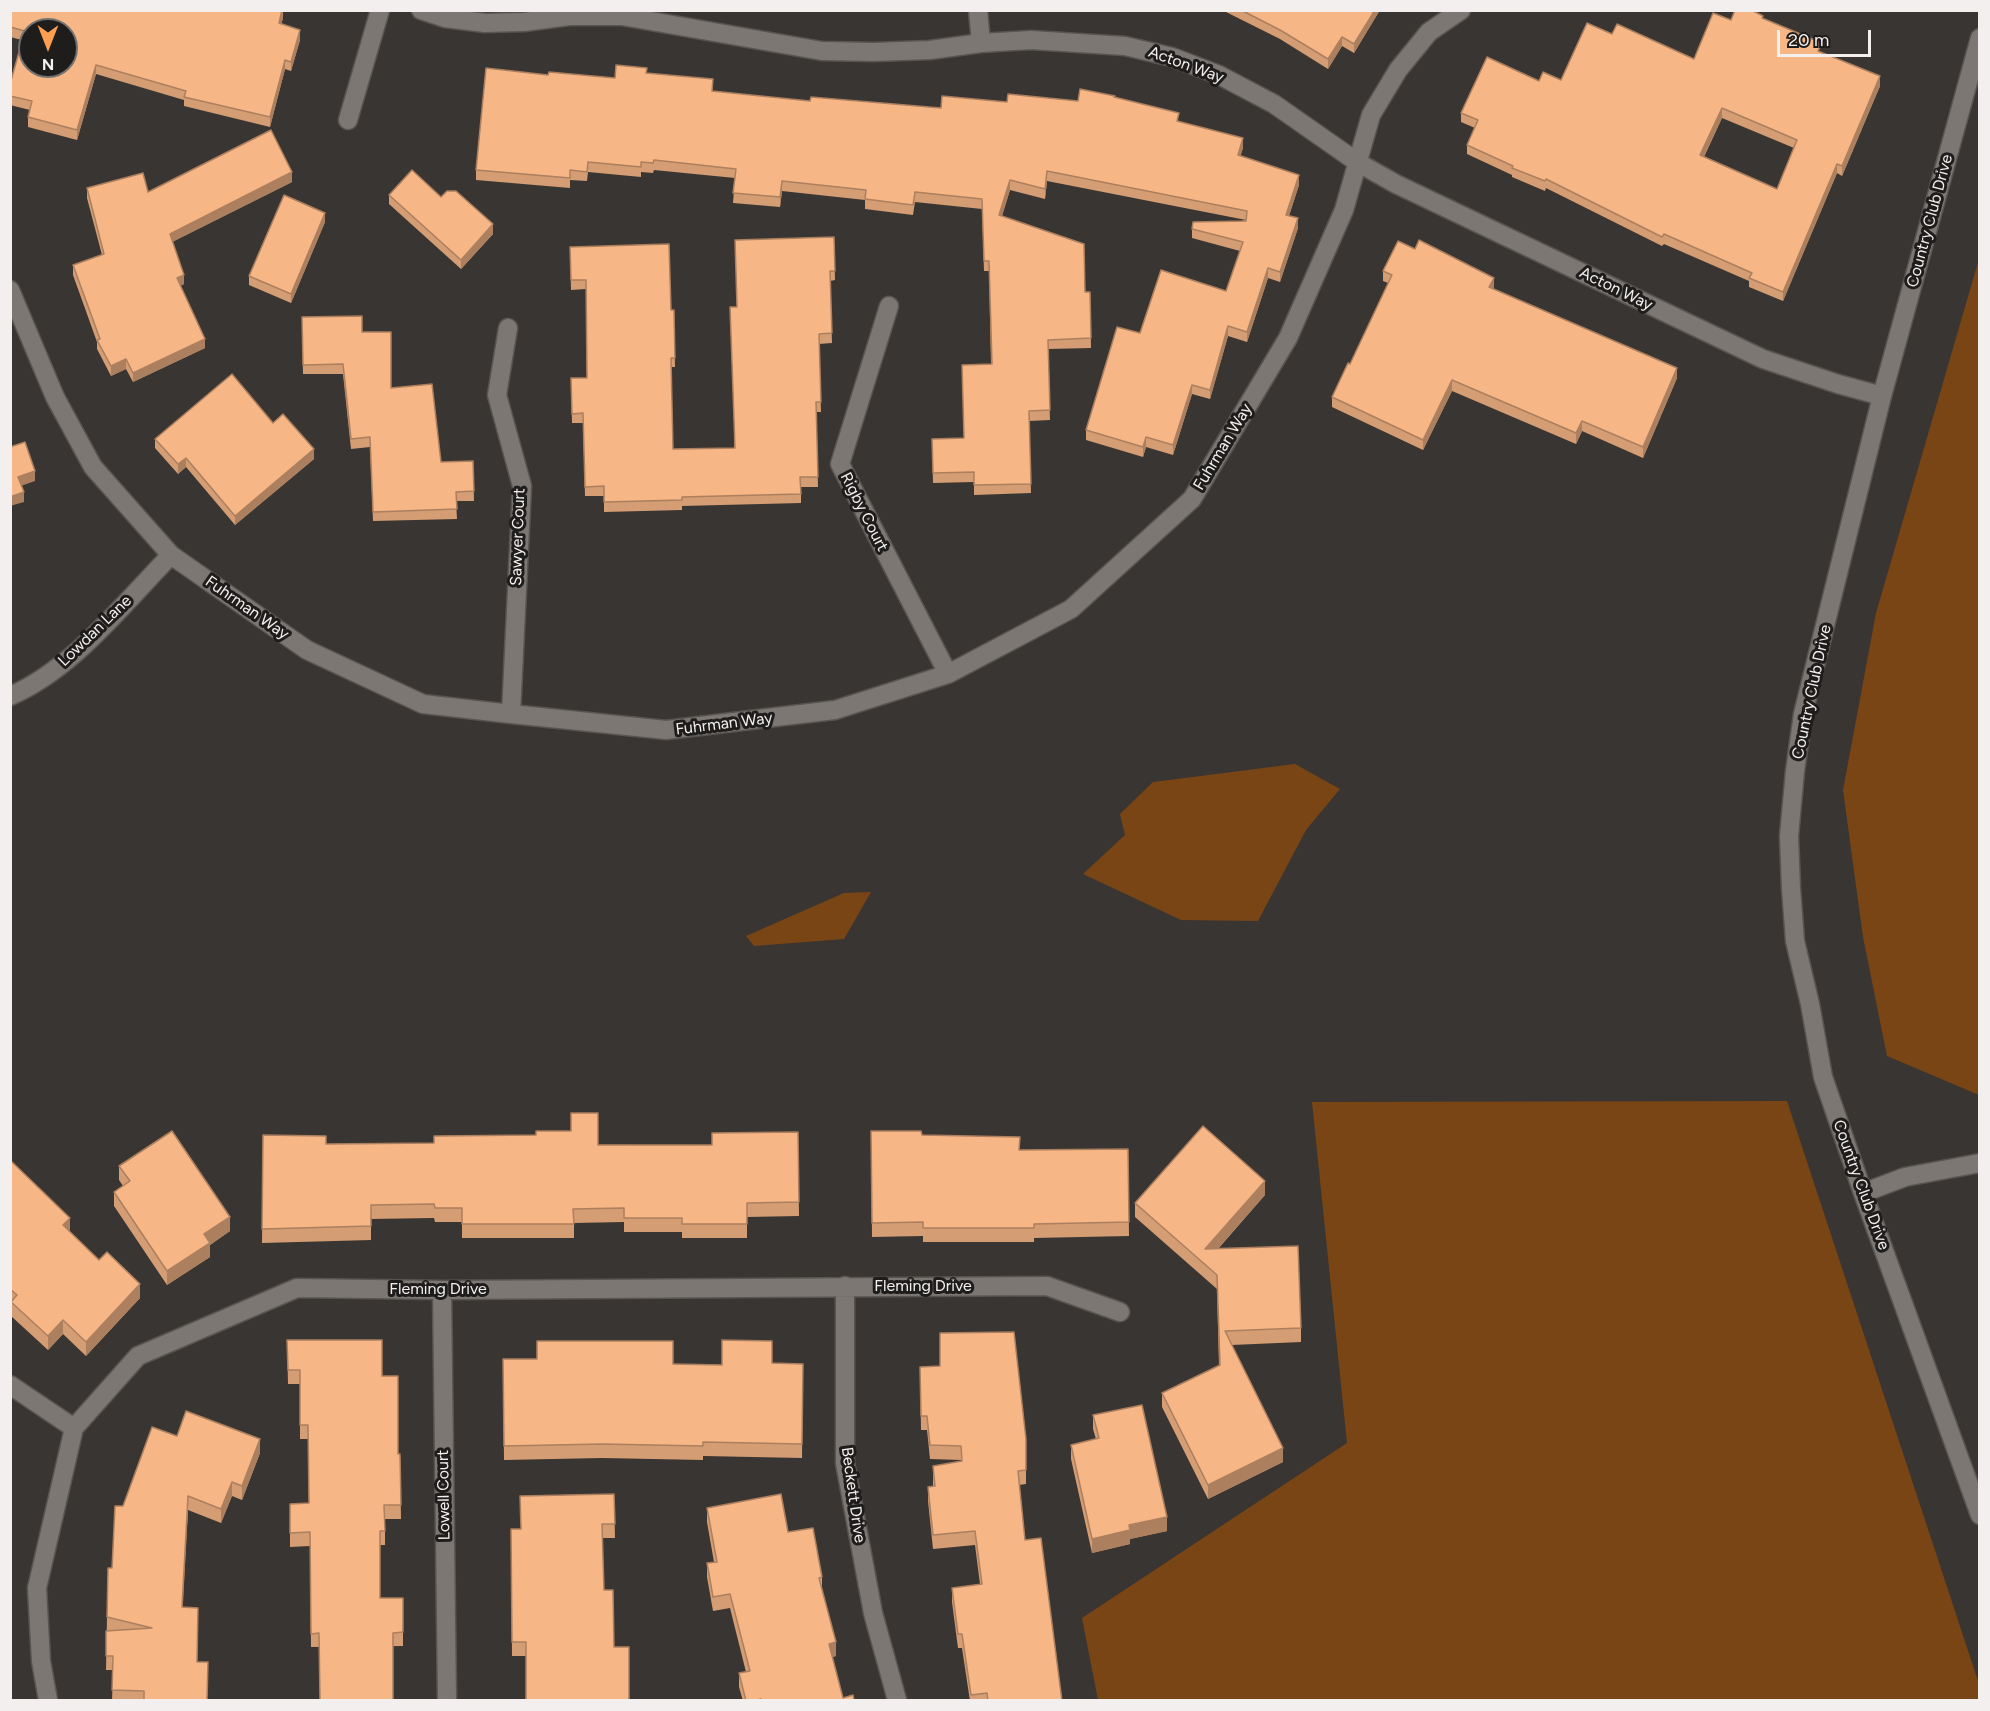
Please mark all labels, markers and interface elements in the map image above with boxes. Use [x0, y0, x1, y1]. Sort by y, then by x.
north arrow [18, 18, 78, 78]
scale bar [1780, 18, 1874, 56]
text: 20 m [1788, 29, 1829, 51]
street label: Acton Way [1146, 43, 1226, 87]
text: N [42, 55, 54, 74]
street label: Country Club Drive [1903, 152, 1957, 290]
street label: Acton Way [1576, 263, 1656, 315]
street label: Fuhrman Way [1190, 400, 1256, 494]
street label: Rigby Court [836, 469, 892, 555]
street label: Sawyer Court [507, 488, 529, 586]
street label: Fuhrman Way [202, 572, 292, 644]
street label: Lowdan Lane [54, 591, 136, 671]
street label: Country Club Drive [1788, 623, 1836, 761]
street label: Fuhrman Way [674, 709, 774, 739]
street label: Country Club Drive [1829, 1117, 1893, 1253]
street label: Fleming Drive [874, 1276, 972, 1296]
street label: Fleming Drive [389, 1279, 487, 1299]
street label: Beckett Drive [837, 1446, 869, 1544]
street label: Lowell Court [434, 1450, 454, 1540]

